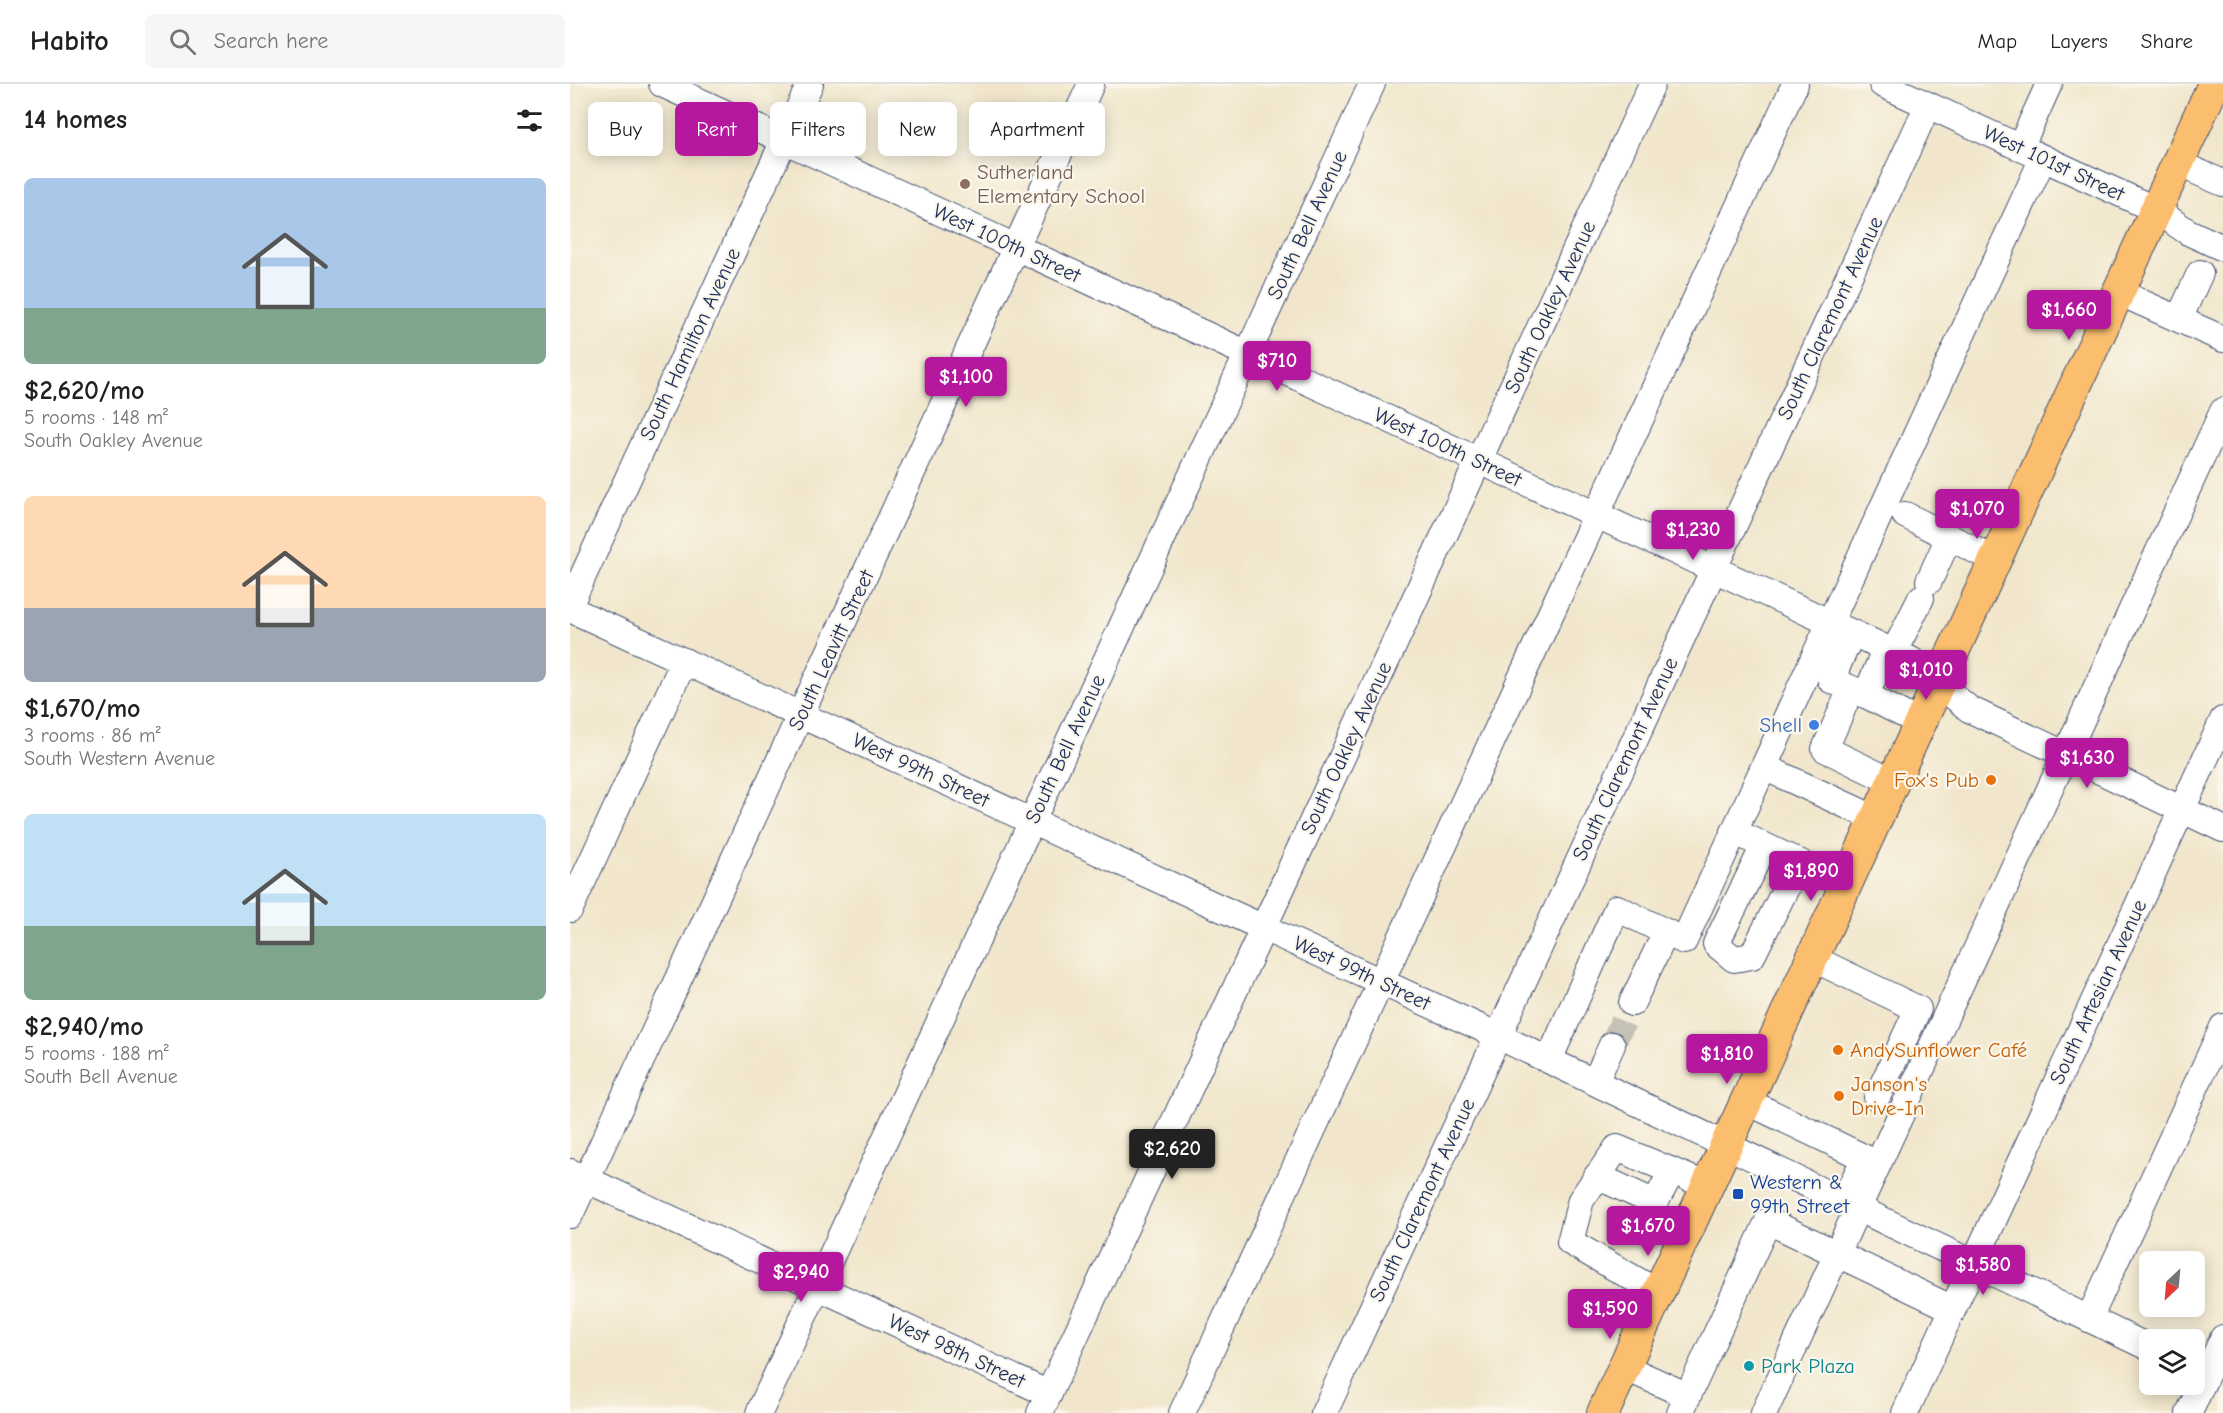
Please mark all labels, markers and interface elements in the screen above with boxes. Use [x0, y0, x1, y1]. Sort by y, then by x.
search box [145, 14, 565, 68]
text: Habito [30, 25, 109, 57]
icon: search [166, 25, 199, 58]
text: Search here [214, 28, 328, 54]
text: Map [1978, 29, 2017, 53]
text: Layers [2050, 29, 2108, 53]
text: Share [2141, 29, 2193, 53]
chip: Buy [588, 102, 663, 156]
chip: Rent [675, 102, 758, 156]
chip: Filters [770, 102, 866, 156]
chip: New [878, 102, 957, 156]
chip: Apartment [969, 102, 1105, 156]
icon: filters [513, 104, 546, 137]
text: 14 homes [24, 105, 127, 135]
street label: West 101st Street [1980, 120, 2129, 207]
street label: South Bell Avenue [1262, 147, 1352, 303]
place label: Sutherland Elementary School [977, 160, 1145, 208]
marker: Sutherland Elementary School [958, 177, 972, 191]
street label: West 100th Street [930, 198, 1085, 288]
street label: South Claremont Avenue [1772, 213, 1888, 423]
icon: home [231, 217, 339, 325]
street label: South Oakley Avenue [1499, 217, 1601, 397]
street label: South Hamilton Avenue [635, 244, 745, 444]
pin: $1,660 [2020, 290, 2118, 341]
text: $1,660 [2041, 298, 2097, 321]
pin: $710 [1241, 341, 1313, 392]
text: $710 [1257, 349, 1297, 372]
pin: $1,100 [917, 357, 1015, 408]
text: $1,100 [939, 365, 993, 388]
text: $2,620/mo [24, 376, 145, 406]
street label: West 100th Street [1371, 402, 1526, 492]
text: 5 rooms · 148 m² [24, 406, 168, 429]
text: South Oakley Avenue [24, 429, 203, 452]
pin: $1,070 [1928, 489, 2026, 540]
text: $1,070 [1949, 497, 2005, 520]
pin: $1,230 [1644, 510, 1742, 561]
text: $1,230 [1666, 518, 1720, 541]
icon: home [231, 535, 339, 643]
street label: South Leavitt Street [783, 565, 879, 734]
pin: $1,010 [1877, 650, 1975, 701]
street label: South Claremont Avenue [1567, 654, 1683, 864]
street label: South Oakley Avenue [1295, 658, 1397, 838]
text: $1,010 [1899, 658, 1953, 681]
street label: South Bell Avenue [1020, 671, 1110, 827]
text: $1,670/mo [24, 694, 141, 724]
place label: Shell [1759, 713, 1802, 737]
marker: Shell [1807, 718, 1821, 732]
text: 3 rooms · 86 m² [24, 724, 161, 747]
street label: West 99th Street [849, 728, 994, 813]
pin: $1,630 [2038, 738, 2136, 789]
text: $1,630 [2059, 746, 2115, 769]
text: South Western Avenue [24, 747, 215, 770]
place label: Fox's Pub [1894, 768, 1979, 792]
marker: Fox's Pub [1984, 773, 1998, 787]
pin: $1,890 [1762, 851, 1860, 902]
icon: home [231, 853, 339, 961]
text: $1,890 [1783, 859, 1839, 882]
street label: South Artesian Avenue [2045, 896, 2151, 1088]
street label: West 99th Street [1290, 931, 1435, 1016]
text: $2,940/mo [24, 1012, 144, 1042]
pin: $1,810 [1678, 1034, 1776, 1085]
place label: AndySunflower Café [1850, 1038, 2027, 1062]
text: 5 rooms · 188 m² [24, 1042, 169, 1065]
text: $1,810 [1700, 1042, 1754, 1065]
marker: AndySunflower Café [1831, 1043, 1845, 1057]
text: South Bell Avenue [24, 1065, 178, 1088]
place label: Janson's Drive-In [1851, 1072, 1927, 1120]
marker: Janson's Drive-In [1832, 1089, 1846, 1103]
street label: South Claremont Avenue [1364, 1095, 1480, 1305]
pin: $2,620 [1123, 1129, 1221, 1180]
text: $2,620 [1143, 1137, 1201, 1160]
place label: Western & 99th Street [1750, 1170, 1850, 1218]
marker: Western & 99th Street [1731, 1187, 1745, 1201]
pin: $1,670 [1599, 1206, 1697, 1257]
text: $1,670 [1621, 1214, 1675, 1237]
pin: $1,580 [1934, 1245, 2032, 1296]
north arrow [2139, 1251, 2205, 1317]
map controls [2139, 1251, 2205, 1395]
pin: $2,940 [752, 1252, 850, 1303]
text: $1,580 [1955, 1253, 2011, 1276]
text: $2,940 [772, 1260, 830, 1283]
pin: $1,590 [1561, 1289, 1659, 1340]
text: $1,590 [1582, 1297, 1638, 1320]
street label: West 98th Street [885, 1309, 1030, 1394]
button: layers [2139, 1329, 2205, 1395]
place label: Park Plaza [1761, 1354, 1855, 1378]
marker: Park Plaza [1742, 1359, 1756, 1373]

